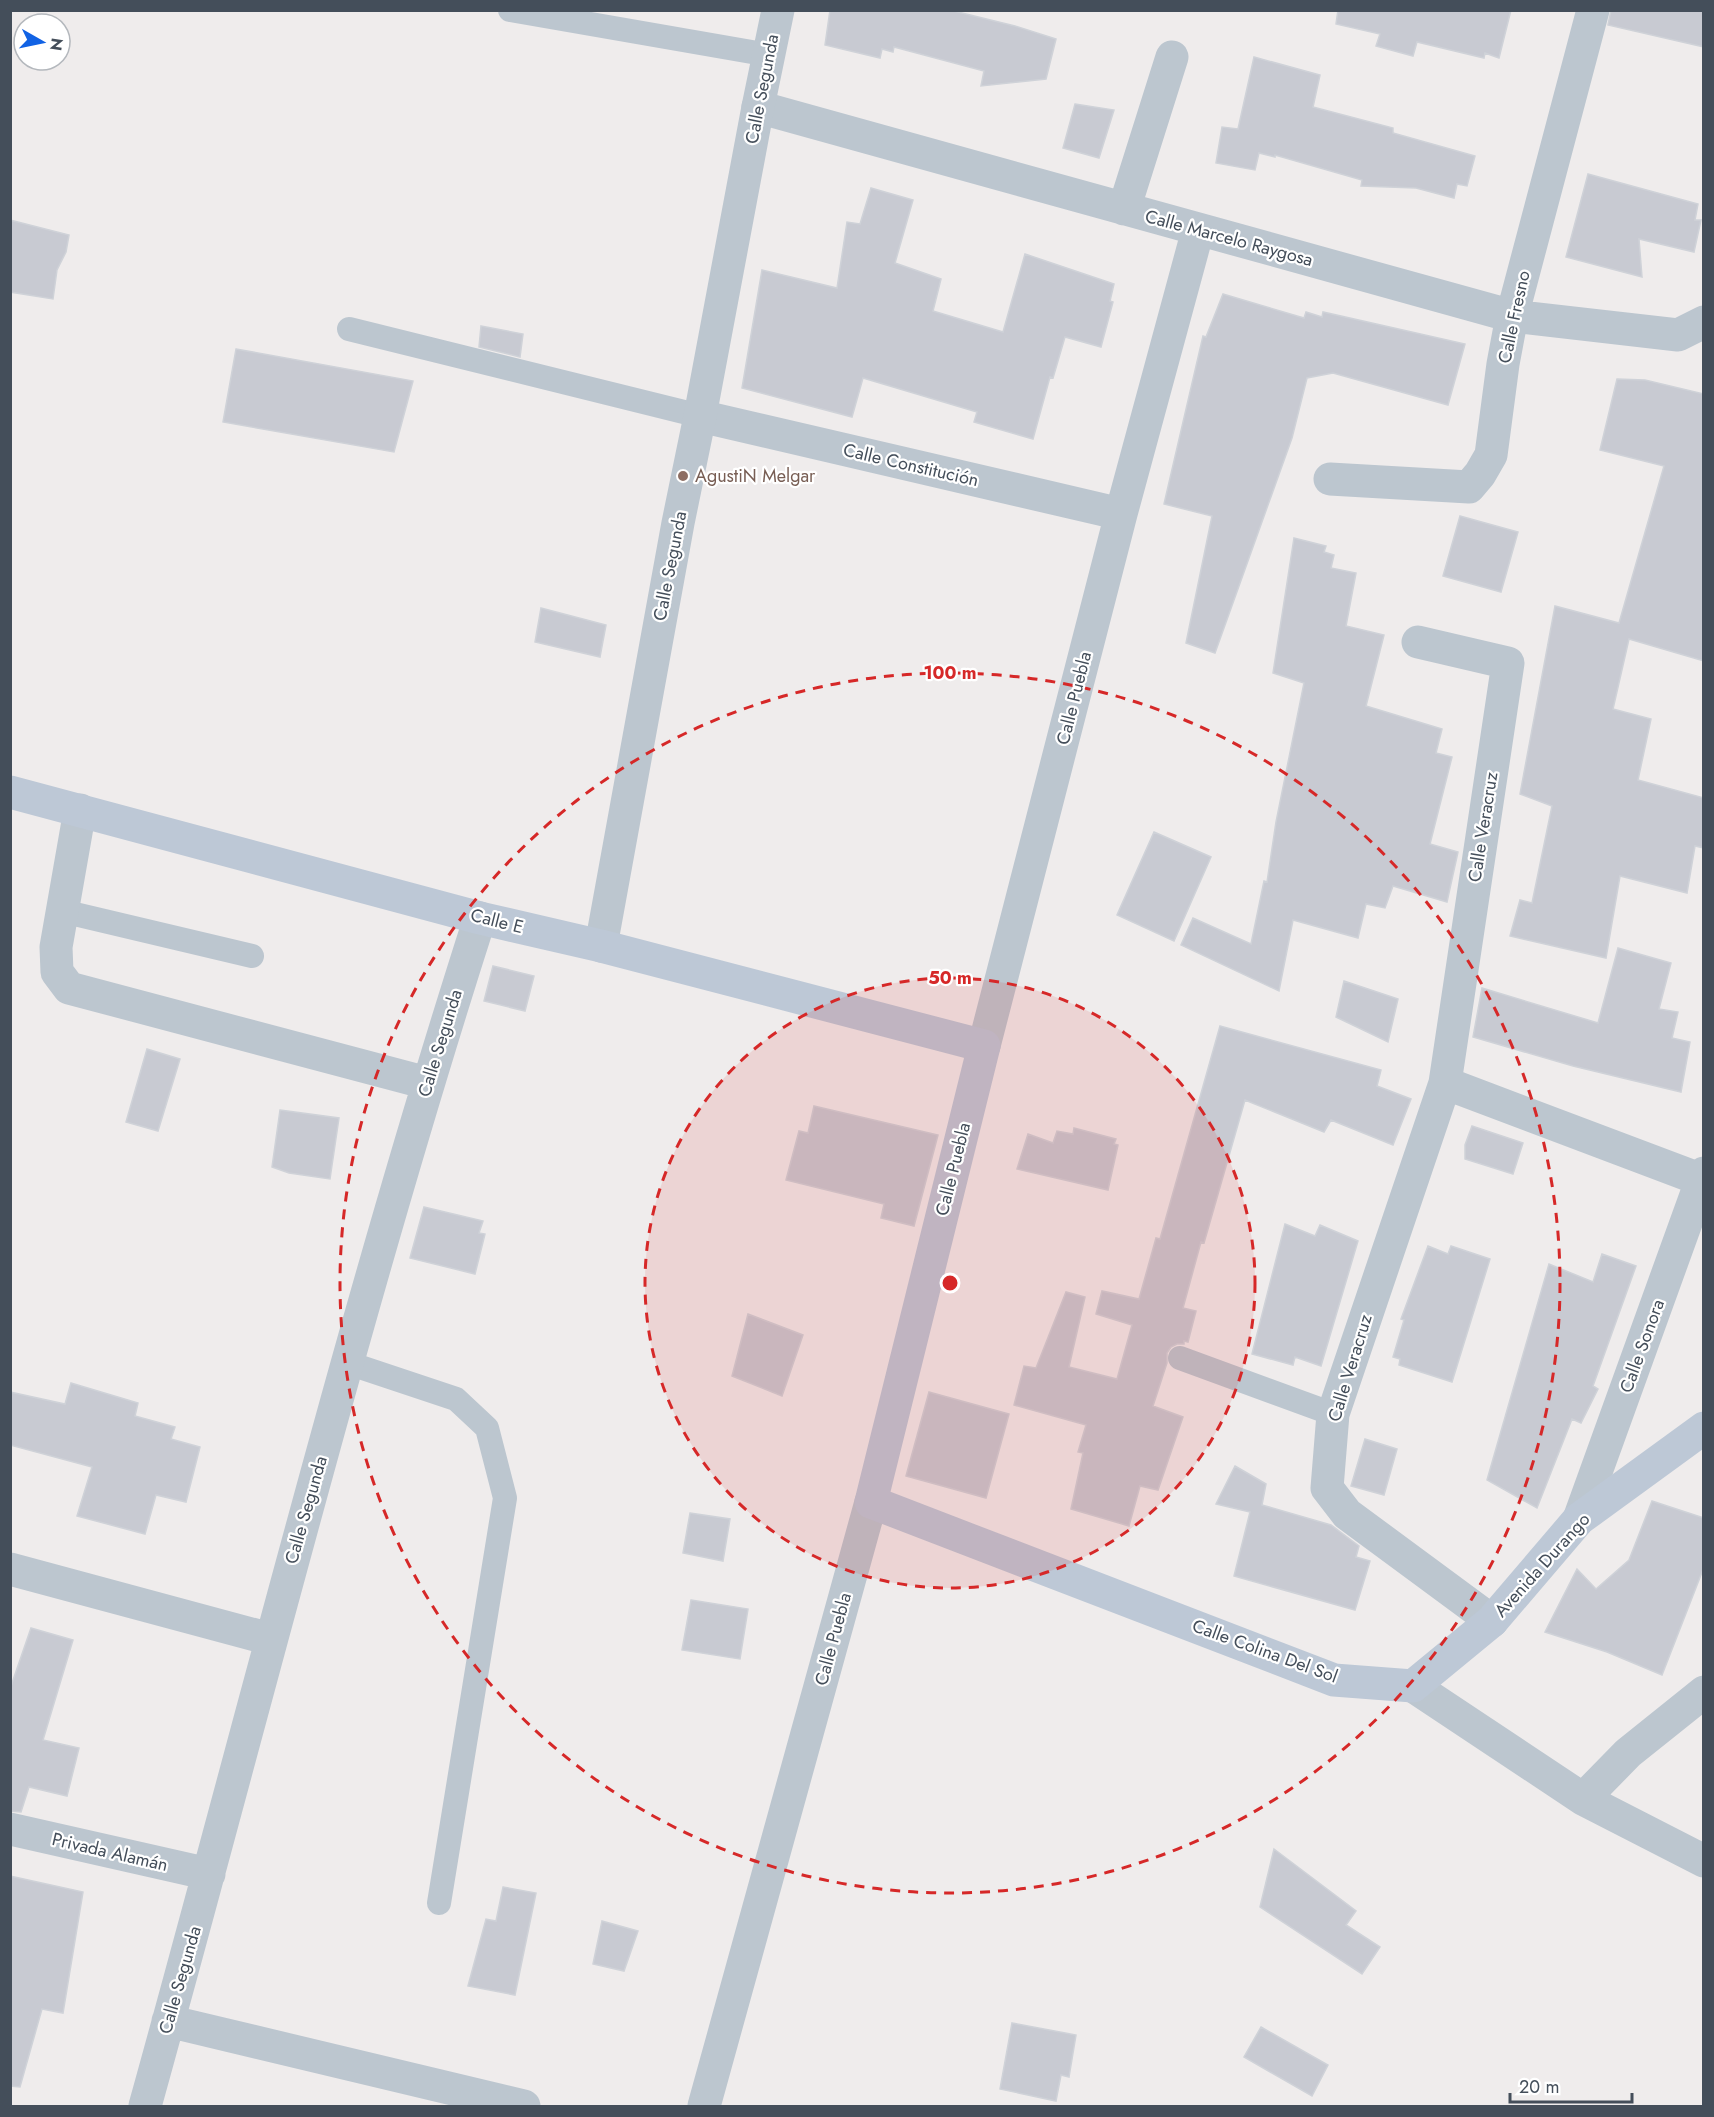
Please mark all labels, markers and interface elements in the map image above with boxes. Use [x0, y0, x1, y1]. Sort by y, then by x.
north arrow [12, 12, 72, 72]
street label: Calle Segunda [739, 32, 785, 146]
text: N [44, 36, 69, 52]
street label: Calle Marcelo Raygosa [1142, 203, 1316, 273]
street label: Calle Fresno [1491, 268, 1537, 366]
street label: Calle Constitución [841, 437, 981, 493]
place label: AgustiN Melgar [695, 463, 816, 489]
marker: AgustiN Melgar [676, 469, 690, 483]
street label: Calle Segunda [647, 509, 693, 623]
street label: Calle Puebla [1050, 649, 1098, 747]
text: 100 m [923, 660, 977, 686]
street label: Calle Veracruz [1461, 769, 1505, 884]
street label: Calle E [468, 902, 526, 940]
text: 50 m [928, 965, 972, 991]
street label: Calle Segunda [411, 986, 469, 1100]
street label: Calle Puebla [929, 1120, 977, 1218]
centre of rings [940, 1273, 960, 1293]
street label: Calle Sonora [1613, 1296, 1671, 1396]
street label: Calle Veracruz [1321, 1310, 1379, 1425]
street label: Calle Segunda [278, 1453, 334, 1567]
street label: Avenida Durango [1488, 1507, 1596, 1623]
street label: Calle Puebla [808, 1590, 858, 1688]
street label: Calle Colina Del Sol [1189, 1613, 1341, 1689]
street label: Privada Alamán [50, 1826, 170, 1878]
street label: Calle Segunda [152, 1923, 208, 2037]
scale bar [1510, 2066, 1632, 2104]
text: 20 m [1519, 2074, 1559, 2100]

